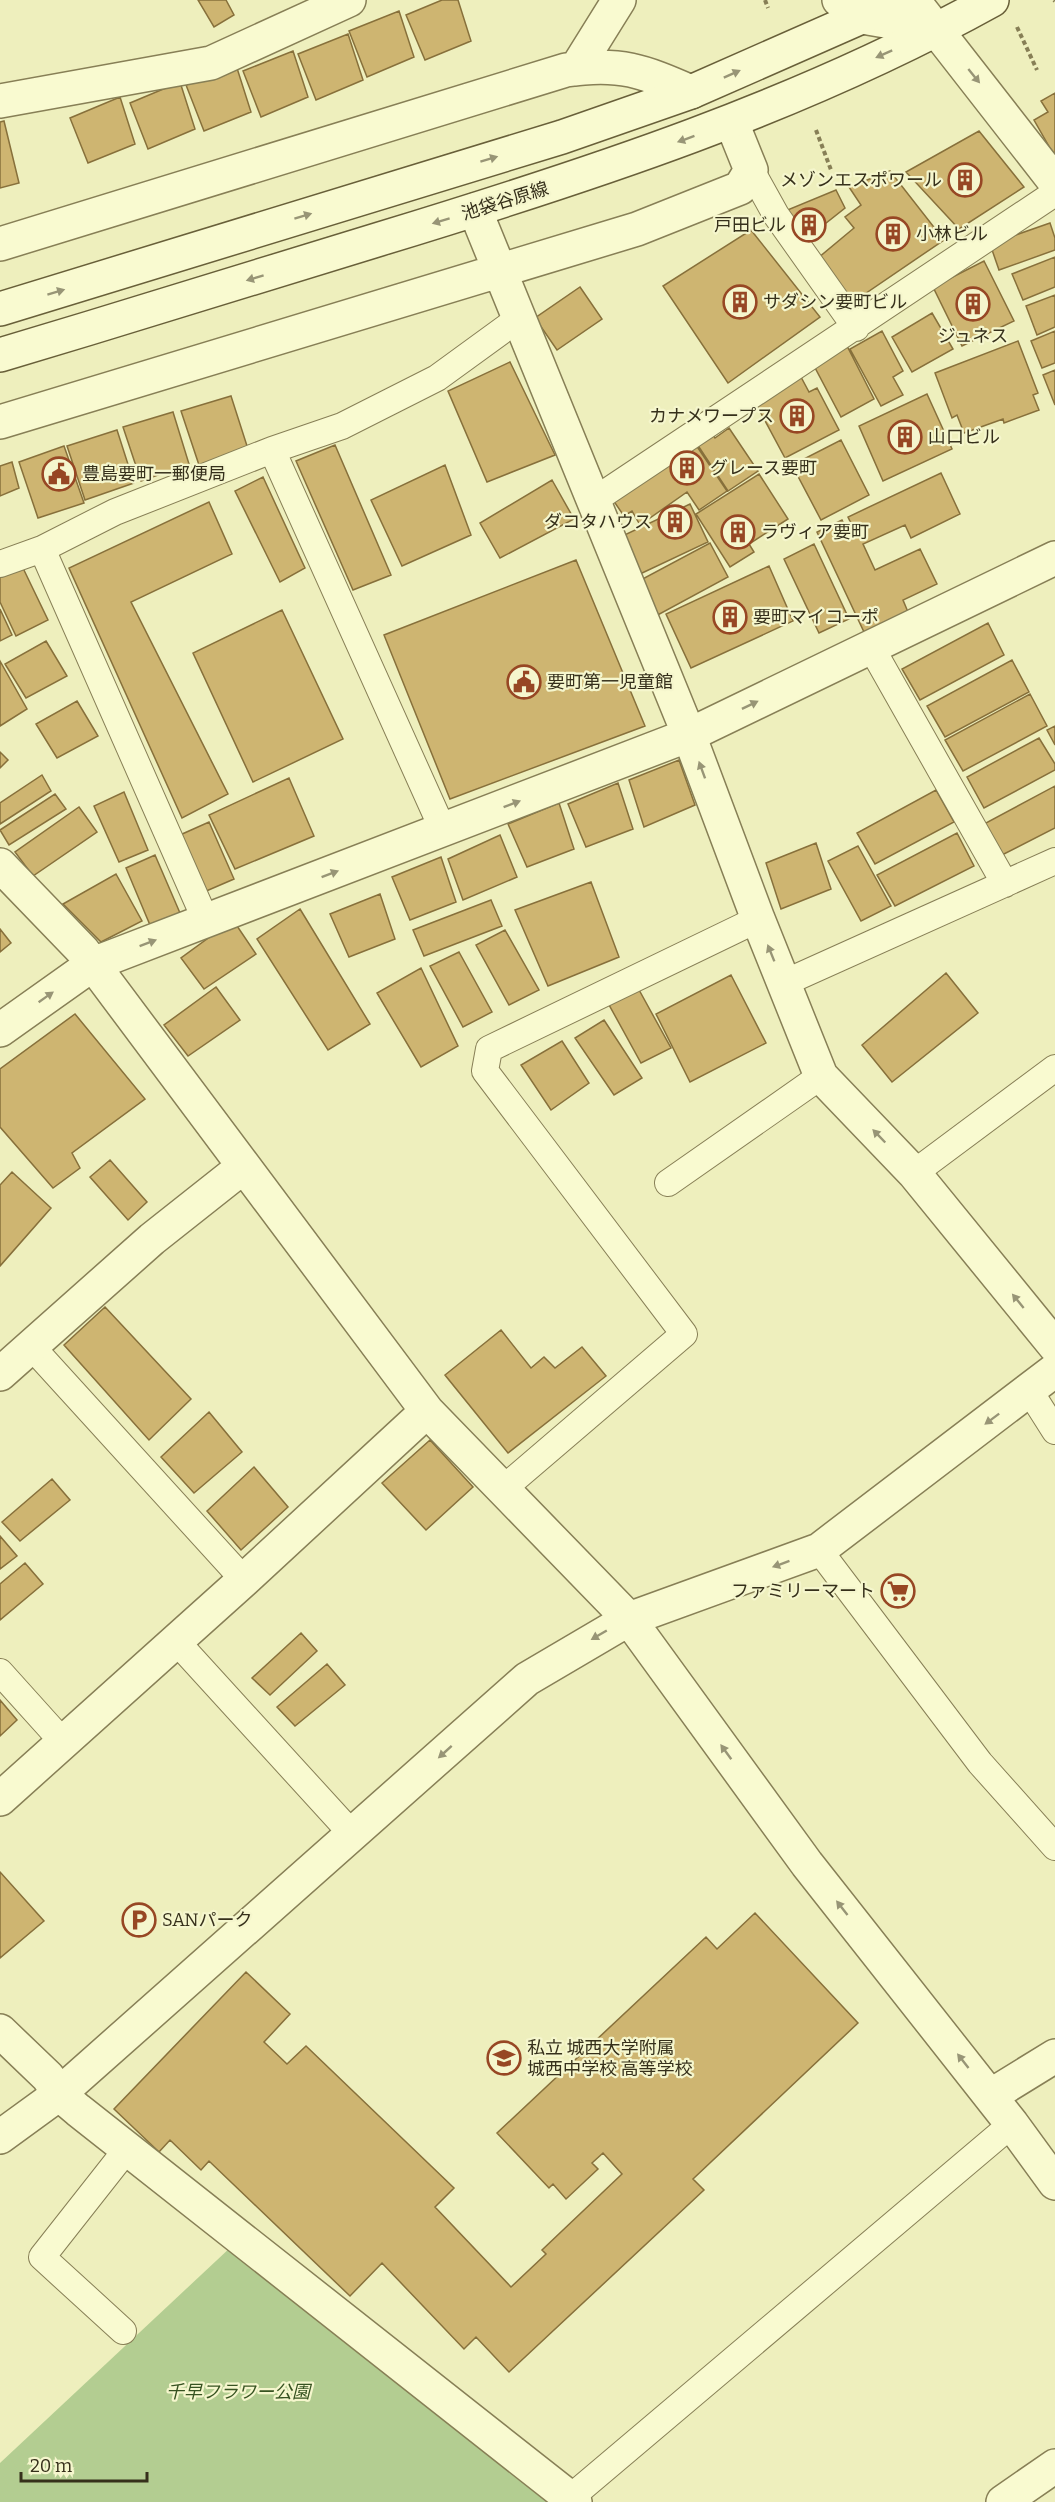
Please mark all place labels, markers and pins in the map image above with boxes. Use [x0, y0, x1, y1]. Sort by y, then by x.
building icon: メゾンエスポワール [947, 162, 983, 198]
place label: メゾンエスポワール [780, 169, 942, 191]
building icon: 戸田ビル [791, 207, 827, 243]
place label: 戸田ビル [714, 214, 786, 236]
building icon: 小林ビル [875, 216, 911, 252]
place label: 小林ビル [916, 223, 988, 245]
building icon: サダシン要町ビル [722, 284, 758, 320]
building icon: ジュネス [955, 286, 991, 322]
place label: サダシン要町ビル [763, 291, 907, 313]
place label: ジュネス [938, 325, 1008, 347]
building icon: カナメワープス [779, 398, 815, 434]
place label: カナメワープス [649, 405, 774, 427]
building icon: 山口ビル [887, 419, 923, 455]
place label: 山口ビル [928, 426, 1000, 448]
building icon: グレース要町 [669, 450, 705, 486]
public building icon: 豊島要町一郵便局 [41, 456, 77, 492]
place label: グレース要町 [710, 457, 817, 479]
place label: 豊島要町一郵便局 [82, 463, 226, 485]
building icon: ダコタハウス [657, 504, 693, 540]
place label: ダコタハウス [544, 511, 652, 533]
building icon: ラヴィア要町 [720, 514, 756, 550]
place label: ラヴィア要町 [761, 521, 869, 543]
building icon: 要町マイコーポ [712, 599, 748, 635]
place label: 要町マイコーポ [753, 606, 879, 628]
public building icon: 要町第一児童館 [506, 664, 542, 700]
place label: 要町第一児童館 [547, 671, 673, 693]
supermarket icon: ファミリーマート [880, 1573, 916, 1609]
place label: ファミリーマート [731, 1580, 875, 1602]
parking icon: SANパーク [121, 1902, 157, 1938]
place label: SANパーク [162, 1909, 253, 1931]
place label: 私立 城西大学附属 城西中学校 高等学校 [527, 2037, 693, 2080]
school or university icon: 私立 城西大学附属 城西中学校 高等学校 [486, 2040, 522, 2076]

